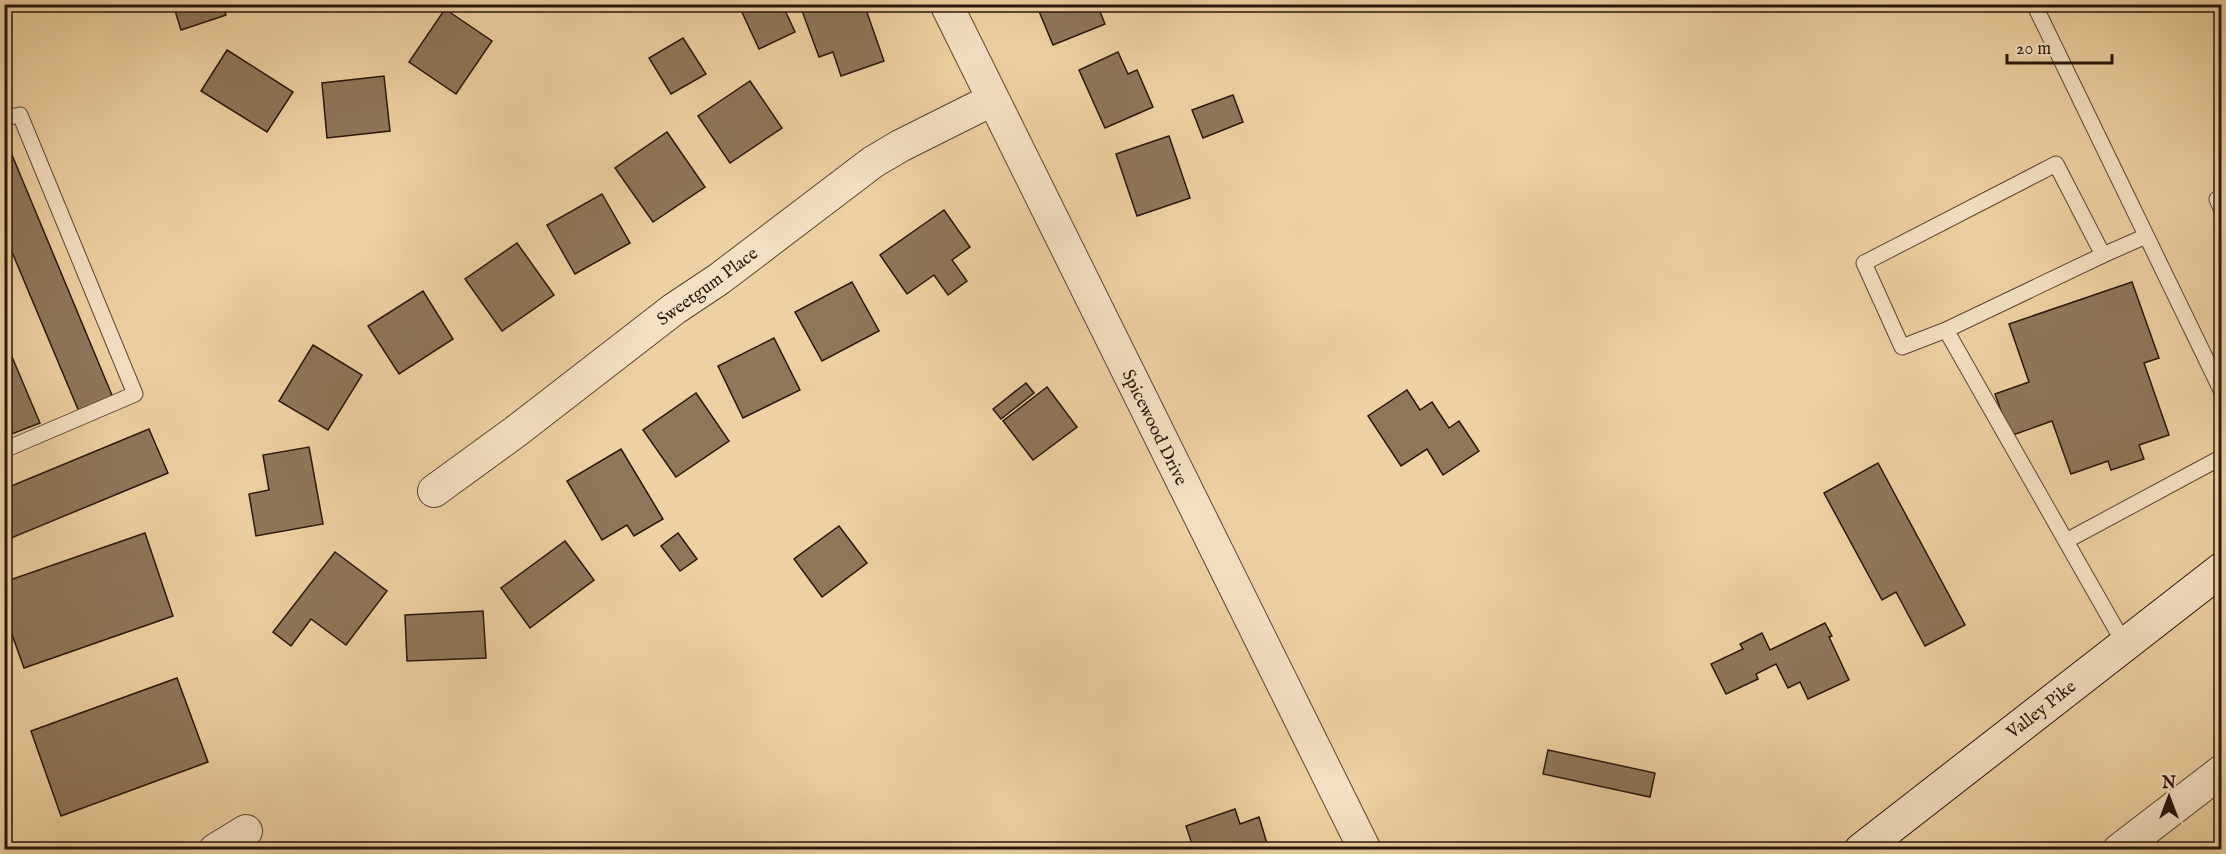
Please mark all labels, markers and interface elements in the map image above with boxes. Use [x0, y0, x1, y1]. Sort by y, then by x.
scale bar [2007, 27, 2112, 65]
text: 20 m [2016, 38, 2051, 61]
street label: Sweetgum Place [653, 243, 763, 332]
street label: Spicewood Drive [1116, 366, 1192, 489]
street label: Valley Pike [2002, 676, 2081, 745]
north arrow [2139, 767, 2199, 827]
text: N [2161, 774, 2176, 794]

